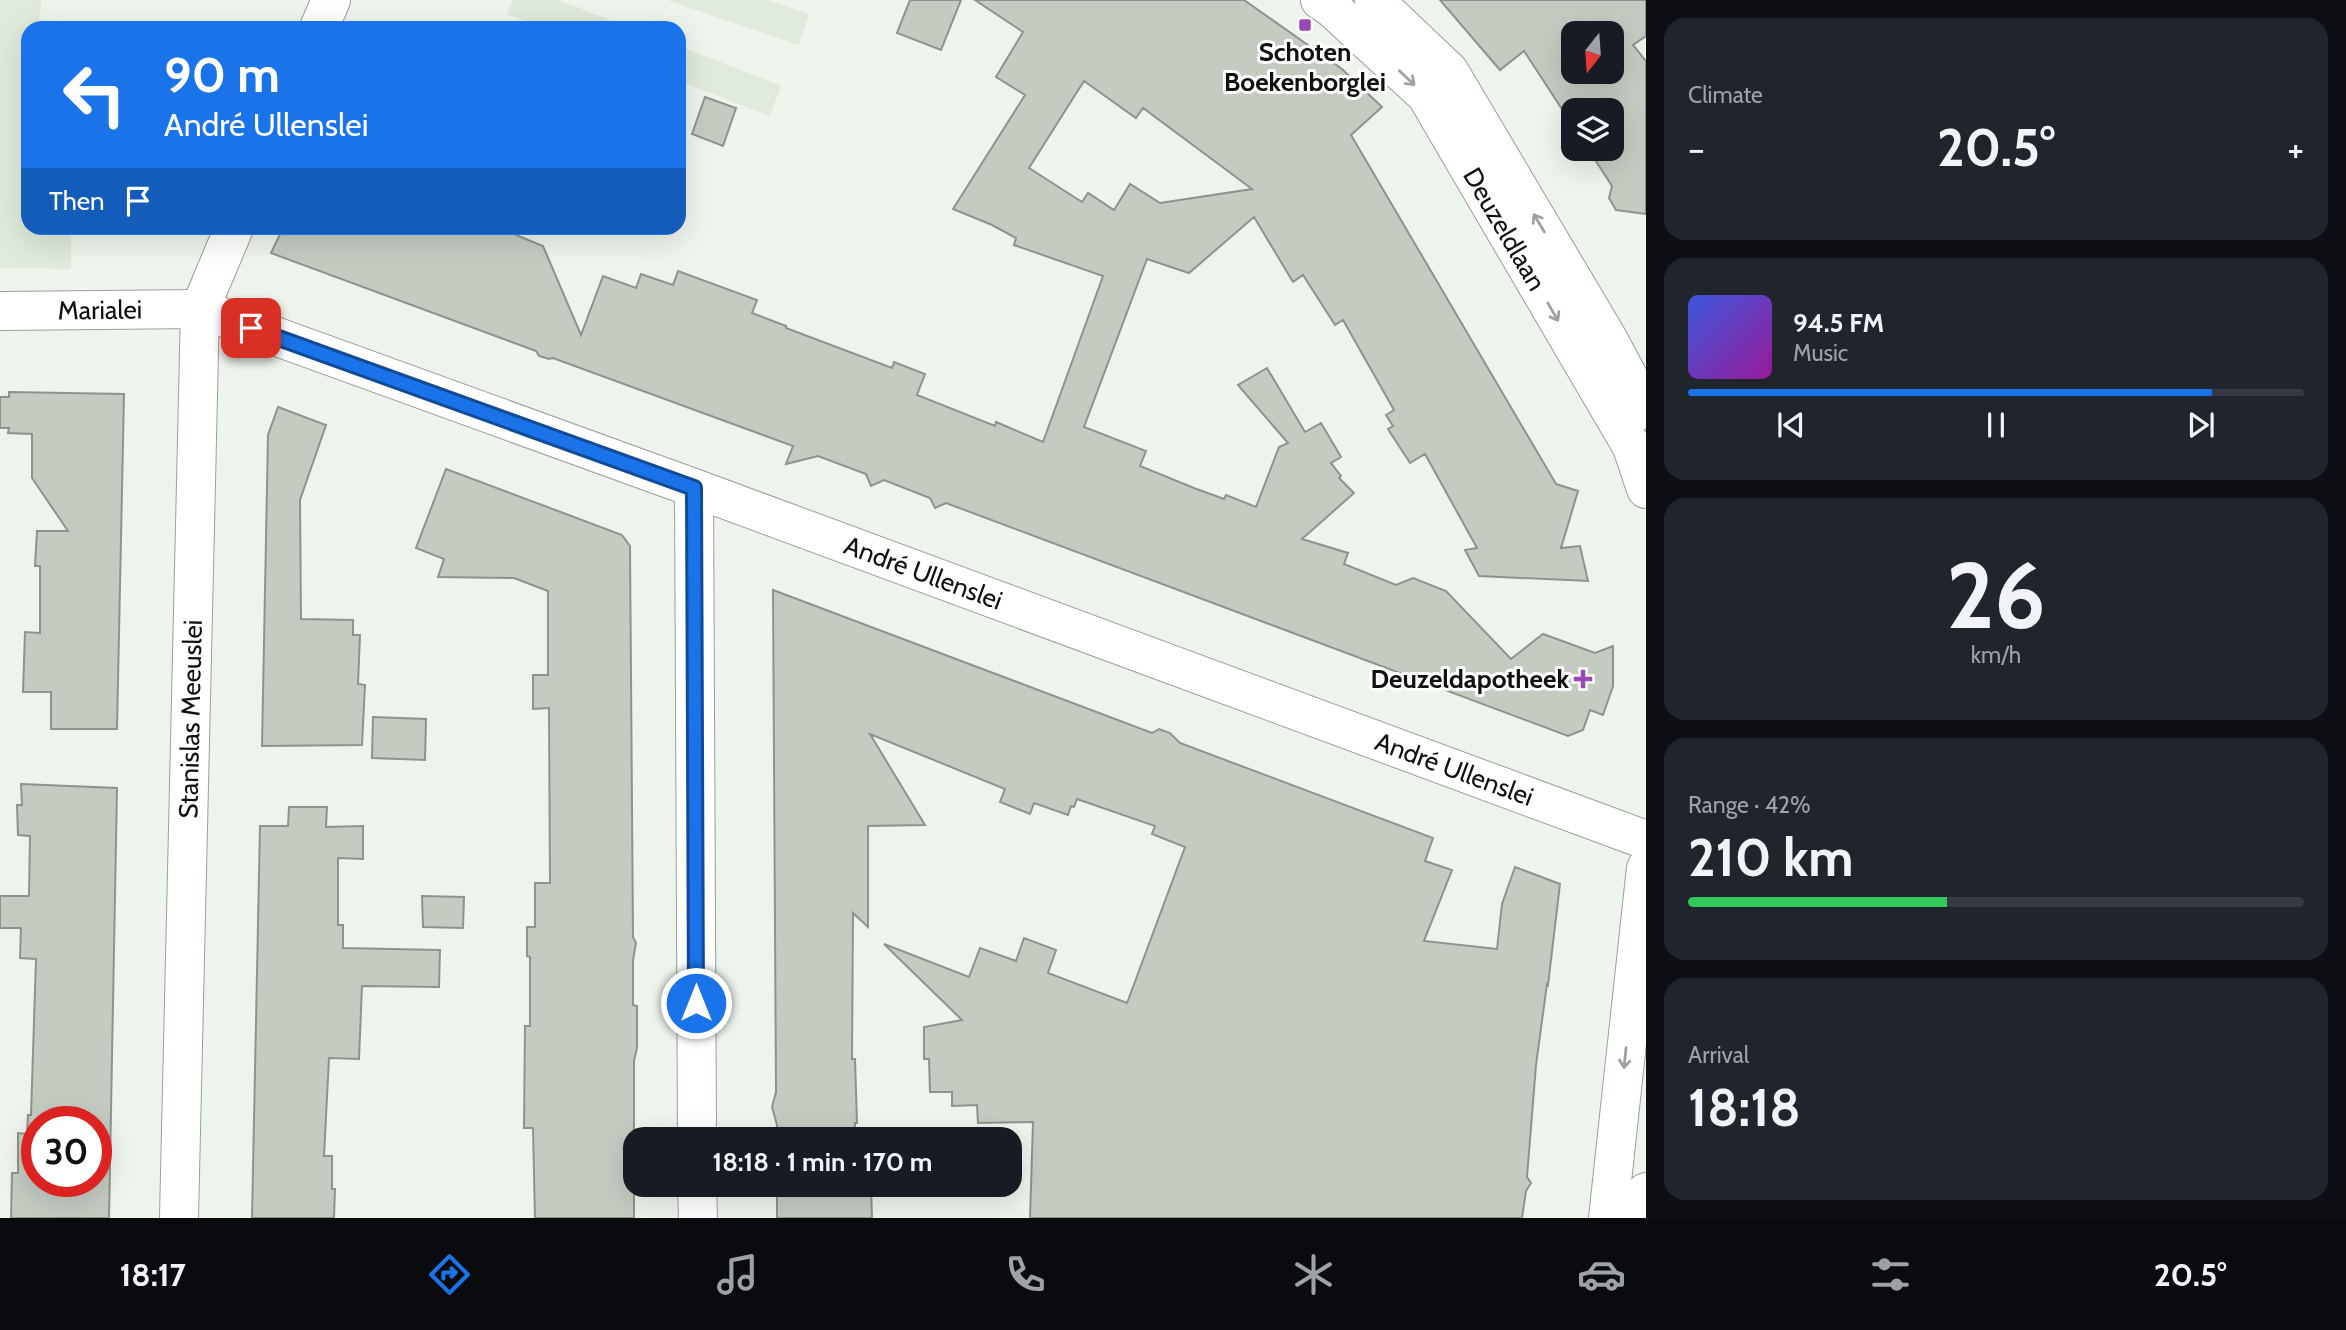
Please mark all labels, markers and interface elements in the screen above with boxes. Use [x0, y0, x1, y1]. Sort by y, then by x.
marker: Schoten Boekenborglei [1297, 17, 1313, 33]
north arrow [1561, 21, 1624, 84]
map controls [1561, 21, 1624, 161]
place label: Schoten Boekenborglei [1224, 36, 1386, 98]
text: 90 m [164, 45, 280, 104]
icon: left [49, 49, 140, 140]
one-way arrow [1398, 69, 1415, 86]
text: Climate [1688, 81, 1763, 109]
button: layers [1561, 98, 1624, 161]
text: André Ullenslei [164, 105, 368, 144]
text: 20.5° [1937, 116, 2055, 179]
text: − [1688, 125, 1705, 172]
text: + [2287, 125, 2304, 172]
street label: Deuzeldlaan [1456, 162, 1553, 296]
icon: arrive [119, 182, 157, 220]
text: Then [49, 185, 105, 217]
one-way arrow [1532, 214, 1546, 234]
street label: Marialei [58, 294, 142, 326]
pin [221, 298, 281, 358]
one-way arrow [1546, 301, 1560, 321]
text: 94.5 FM [1793, 307, 1884, 339]
icon: arrive [232, 309, 270, 347]
text: Music [1793, 339, 1848, 367]
icon: previous [1772, 406, 1810, 444]
icon: pause [1977, 406, 2015, 444]
icon: next [2182, 406, 2220, 444]
street label: André Ullenslei [840, 529, 1007, 617]
text: 26 [1946, 540, 2046, 651]
street label: Stanislas Meeuslei [172, 619, 209, 819]
text: km/h [1971, 641, 2021, 669]
place label: Deuzeldapotheek [1371, 663, 1569, 695]
marker: Deuzeldapotheek [1575, 671, 1591, 687]
street label: André Ullenslei [1371, 725, 1538, 813]
text: Range · 42% [1688, 791, 1811, 819]
text: 210 km [1688, 826, 1854, 889]
position arrow [659, 966, 733, 1040]
text: Arrival [1688, 1041, 1749, 1069]
one-way arrow [1619, 1046, 1632, 1068]
text: 18:18 [1688, 1076, 1801, 1139]
speed limit sign: 30 [21, 1106, 112, 1197]
text: 18:18 · 1 min · 170 m [713, 1146, 932, 1178]
icon: directions [425, 1250, 474, 1299]
icon: music [713, 1250, 762, 1299]
icon: phone [1001, 1250, 1050, 1299]
icon: climate [1289, 1250, 1338, 1299]
icon: car [1577, 1250, 1626, 1299]
icon: filters [1866, 1250, 1915, 1299]
text: 18:17 [120, 1255, 186, 1294]
text: 20.5° [2154, 1255, 2226, 1294]

